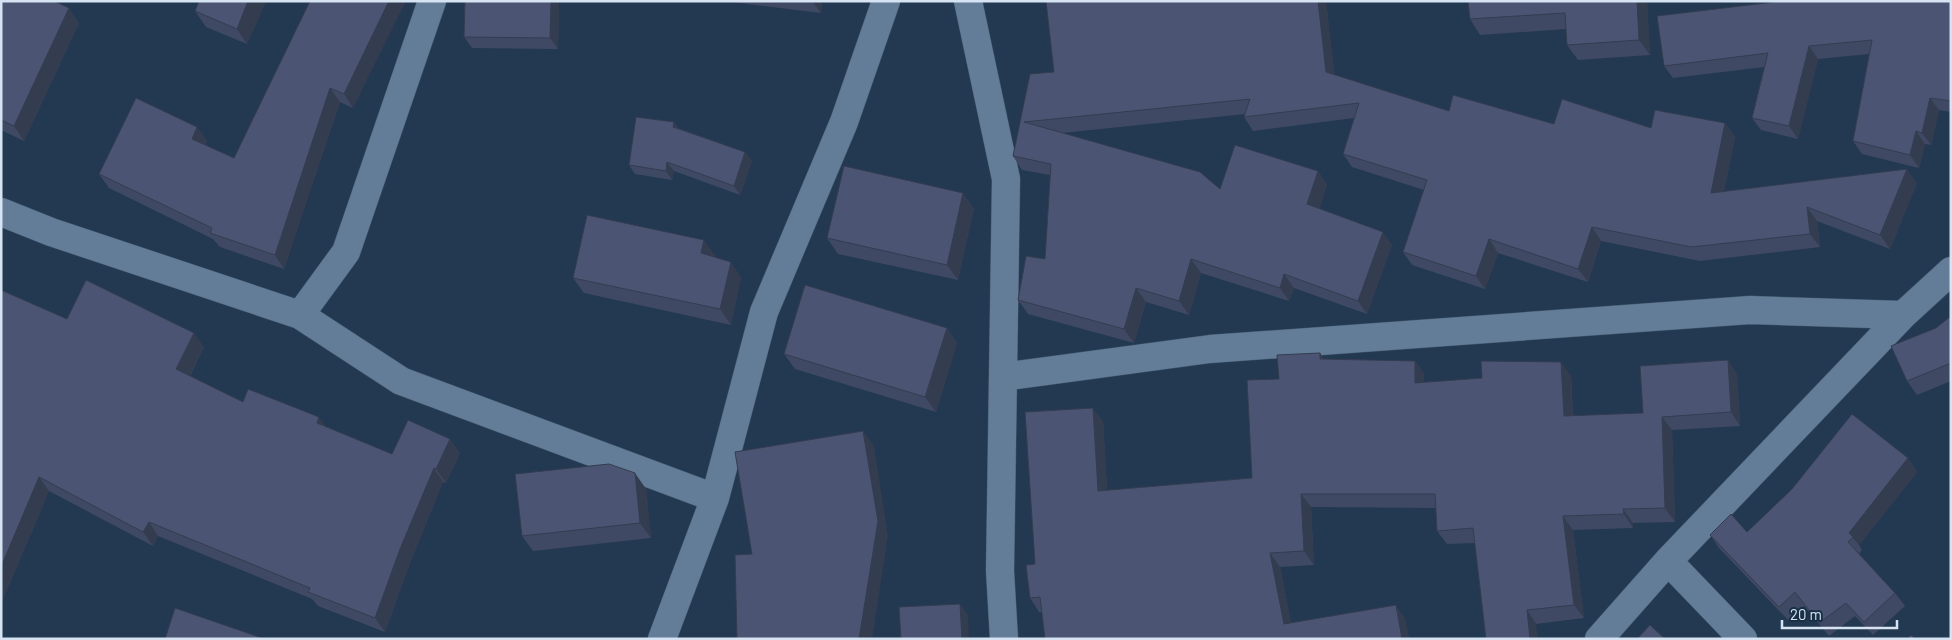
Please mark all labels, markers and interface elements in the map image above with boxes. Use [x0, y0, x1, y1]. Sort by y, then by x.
scale bar [1782, 598, 1897, 630]
text: 20 m [1790, 605, 1822, 623]

